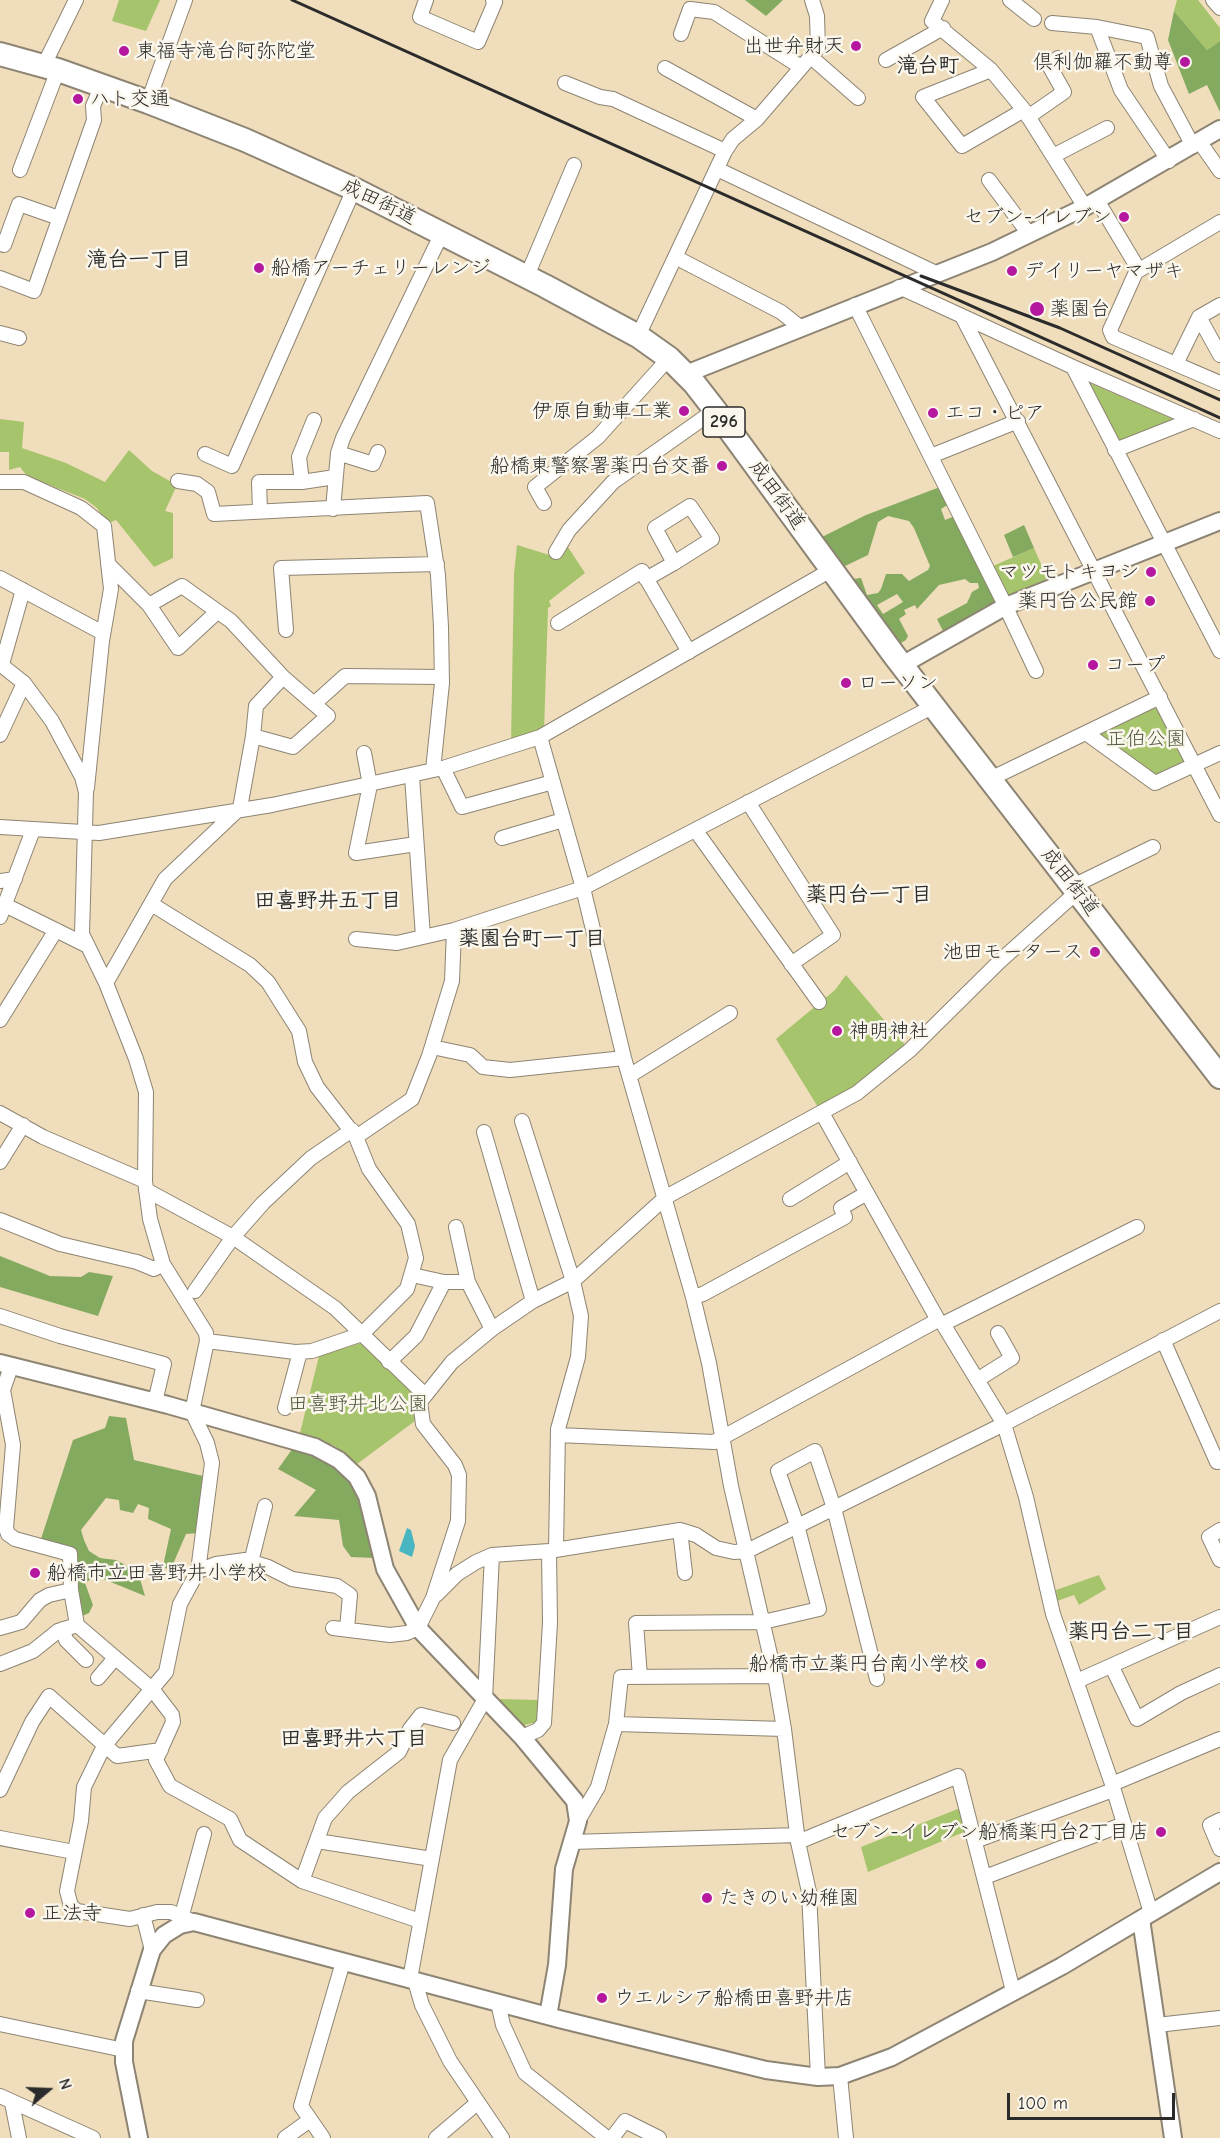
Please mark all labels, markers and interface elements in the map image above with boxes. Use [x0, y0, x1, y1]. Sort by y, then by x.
place label: 出世弁財天 [744, 34, 844, 58]
place label: 東福寺滝台阿弥陀堂 [136, 39, 316, 63]
marker: 出世弁財天 [849, 39, 863, 53]
marker: 東福寺滝台阿弥陀堂 [117, 44, 131, 58]
place label: 倶利伽羅不動尊 [1033, 50, 1173, 74]
district label: 滝台町 [897, 53, 959, 79]
marker: 倶利伽羅不動尊 [1178, 55, 1192, 69]
place label: ハト交通 [90, 87, 170, 111]
marker: ハト交通 [71, 92, 85, 106]
street label: 成田街道 [338, 174, 420, 230]
place label: セブン-イレブン [964, 205, 1112, 229]
marker: セブン-イレブン [1117, 210, 1131, 224]
district label: 滝台一丁目 [87, 247, 191, 273]
place label: 船橋アーチェリーレンジ [271, 256, 490, 280]
place label: デイリーヤマザキ [1024, 259, 1184, 283]
marker: 船橋アーチェリーレンジ [252, 261, 266, 275]
marker: デイリーヤマザキ [1005, 264, 1019, 278]
place label: 薬園台 [1050, 297, 1110, 321]
marker: 薬園台 [1028, 300, 1046, 318]
place label: 伊原自動車工業 [532, 399, 672, 423]
place label: エコ・ピア [945, 401, 1045, 425]
marker: 伊原自動車工業 [677, 404, 691, 418]
marker: エコ・ピア [926, 406, 940, 420]
road number: 296 [703, 407, 745, 437]
place label: 船橋東警察署薬円台交番 [490, 454, 710, 478]
street label: 成田街道 [744, 456, 810, 534]
marker: 船橋東警察署薬円台交番 [715, 459, 729, 473]
place label: マツモトキヨシ [999, 560, 1139, 584]
marker: マツモトキヨシ [1144, 565, 1158, 579]
place label: 薬円台公民館 [1018, 589, 1138, 613]
marker: 薬円台公民館 [1143, 594, 1157, 608]
place label: コープ [1105, 653, 1165, 677]
marker: コープ [1086, 658, 1100, 672]
place label: ローソン [858, 671, 938, 695]
marker: ローソン [839, 676, 853, 690]
park label: 正伯公園 [1106, 727, 1186, 751]
street label: 成田街道 [1036, 843, 1104, 921]
district label: 薬円台一丁目 [806, 882, 932, 908]
district label: 田喜野井五丁目 [255, 888, 401, 914]
district label: 薬園台町一丁目 [459, 926, 605, 952]
place label: 池田モータース [943, 940, 1083, 964]
marker: 池田モータース [1088, 945, 1102, 959]
place label: 神明神社 [849, 1019, 929, 1043]
marker: 神明神社 [830, 1024, 844, 1038]
park label: 田喜野井北公園 [288, 1392, 428, 1416]
place label: 船橋市立田喜野井小学校 [47, 1561, 267, 1585]
marker: 船橋市立田喜野井小学校 [28, 1566, 42, 1580]
district label: 薬円台二丁目 [1068, 1619, 1194, 1645]
place label: 船橋市立薬円台南小学校 [749, 1652, 969, 1676]
marker: 船橋市立薬円台南小学校 [974, 1657, 988, 1671]
district label: 田喜野井六丁目 [281, 1726, 427, 1752]
place label: セブン-イレブン船橋薬円台2丁目店 [831, 1820, 1149, 1844]
marker: セブン-イレブン船橋薬円台2丁目店 [1154, 1825, 1168, 1839]
place label: たきのい幼稚園 [719, 1886, 859, 1910]
marker: たきのい幼稚園 [700, 1891, 714, 1905]
place label: 正法寺 [42, 1901, 102, 1925]
marker: 正法寺 [23, 1906, 37, 1920]
place label: ウエルシア船橋田喜野井店 [614, 1986, 854, 2010]
marker: ウエルシア船橋田喜野井店 [595, 1991, 609, 2005]
north arrow [18, 2060, 78, 2120]
text: N [55, 2076, 75, 2092]
scale bar [1010, 2081, 1178, 2119]
text: 100 m [1018, 2093, 1068, 2114]

